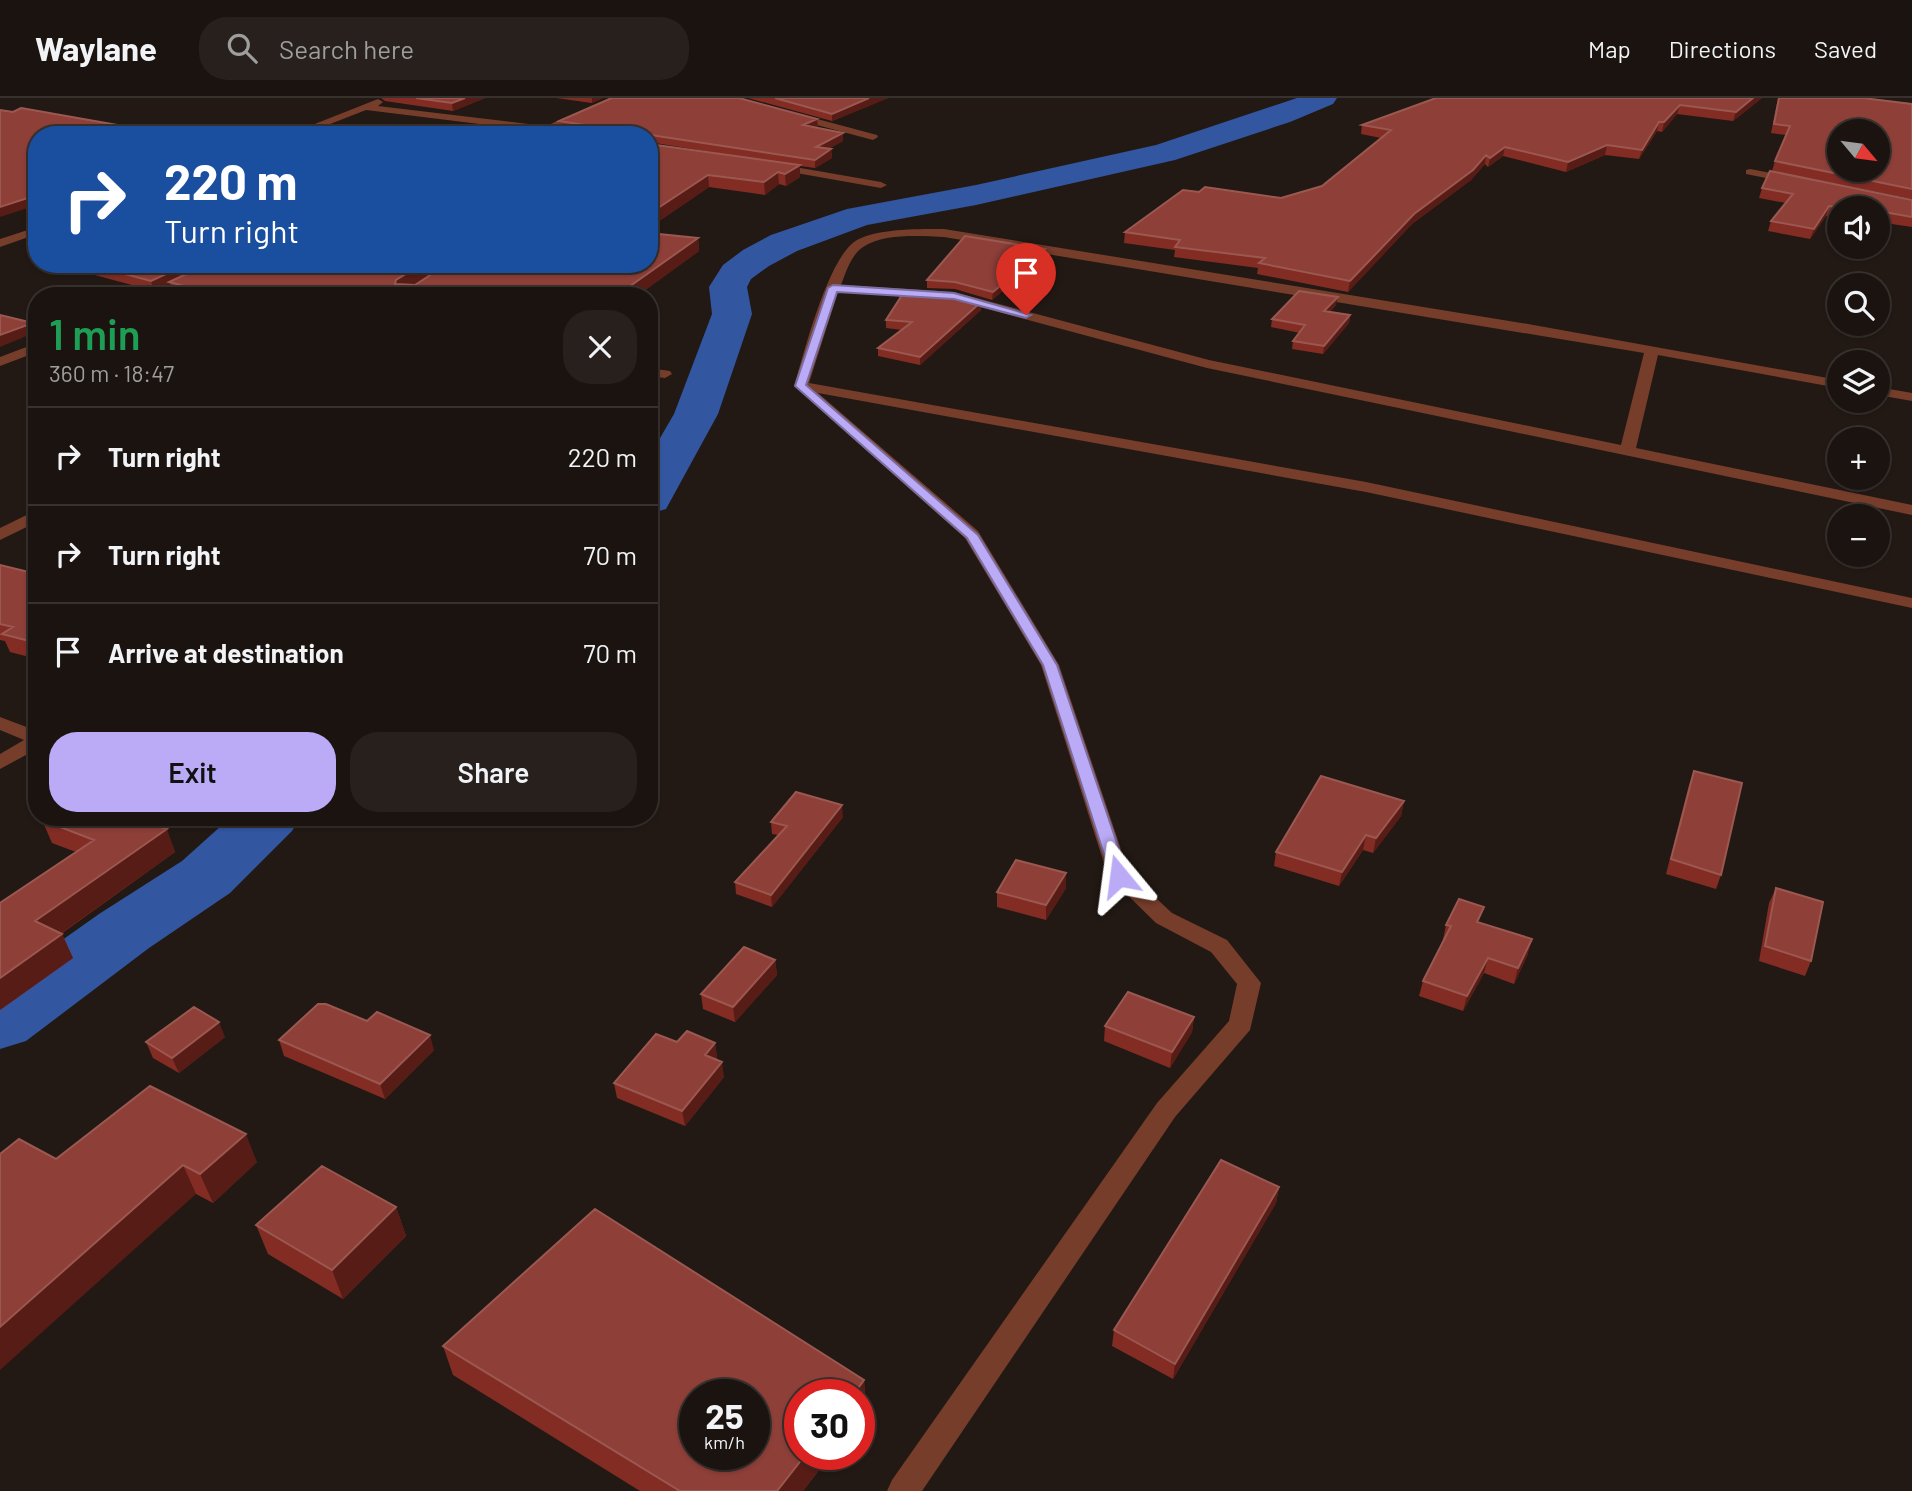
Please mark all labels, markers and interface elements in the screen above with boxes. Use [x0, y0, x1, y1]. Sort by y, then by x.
search box [199, 17, 689, 80]
text: Waylane [35, 28, 157, 68]
icon: search [223, 29, 261, 67]
text: Search here [279, 33, 414, 64]
text: Map [1588, 34, 1631, 63]
text: Directions [1669, 34, 1776, 63]
text: Saved [1814, 34, 1877, 63]
north arrow [1827, 119, 1890, 182]
map controls [1827, 119, 1890, 567]
text: 220 m [164, 151, 298, 210]
icon: right [49, 154, 140, 245]
button: sound [1827, 196, 1890, 259]
text: Turn right [164, 211, 299, 249]
pin [996, 243, 1056, 315]
icon: arrive [1007, 254, 1045, 292]
button: search [1827, 273, 1890, 336]
text: 1 min [49, 308, 141, 358]
button: close [563, 310, 637, 384]
button: layers [1827, 350, 1890, 413]
text: 360 m · 18:47 [49, 359, 174, 387]
button: + [1827, 427, 1890, 490]
icon: right [49, 437, 87, 475]
text: Turn right [108, 441, 221, 472]
text: 220 m [568, 441, 637, 472]
button: − [1827, 504, 1890, 567]
icon: right [49, 535, 87, 573]
text: Turn right [108, 539, 221, 570]
text: 70 m [583, 539, 637, 570]
icon: arrive [49, 633, 87, 671]
text: Arrive at destination [108, 637, 344, 668]
text: 70 m [583, 637, 637, 668]
button: Exit [49, 732, 336, 812]
button: Share [350, 732, 637, 812]
position arrow [1082, 839, 1156, 913]
speed limit sign: 30 [784, 1379, 875, 1470]
text: 25 [705, 1394, 744, 1436]
text: km/h [704, 1431, 745, 1453]

